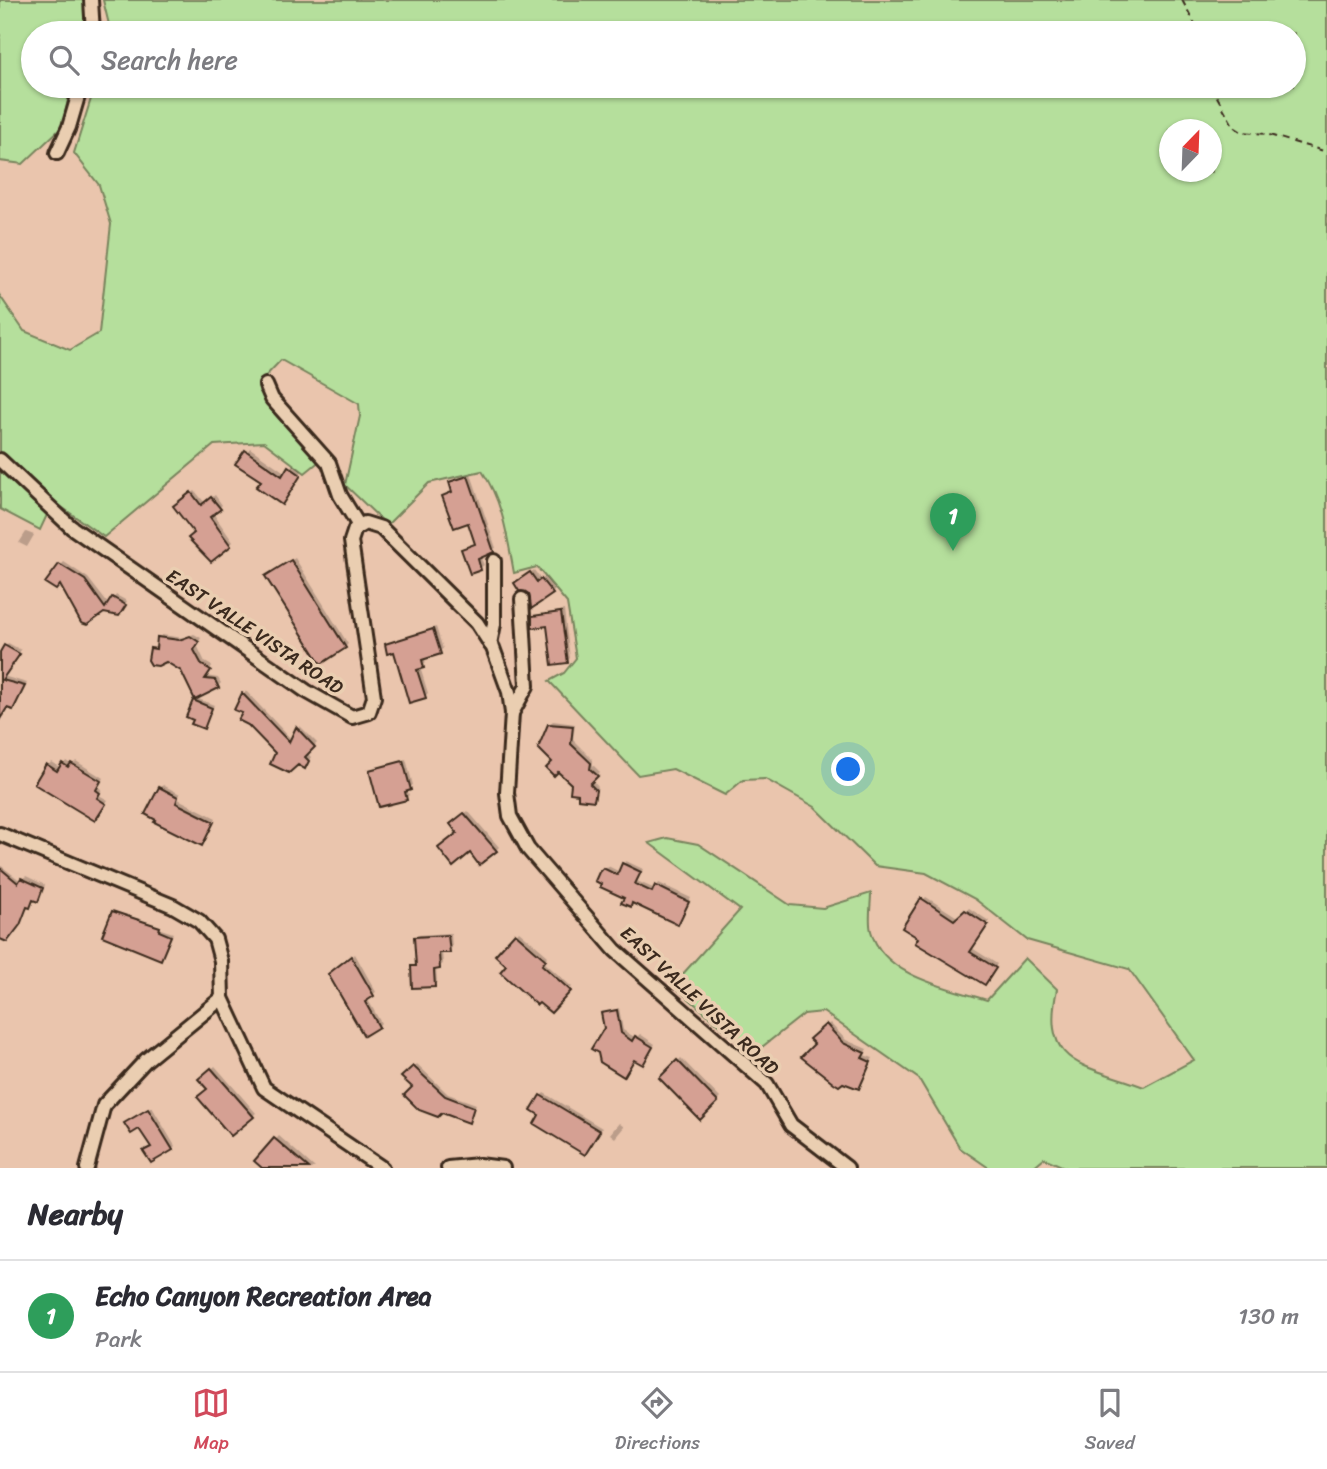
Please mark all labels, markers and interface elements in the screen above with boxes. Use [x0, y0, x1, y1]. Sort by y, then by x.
search box [21, 21, 1306, 98]
text: Search here [101, 37, 238, 83]
icon: search [45, 41, 83, 79]
north arrow [1159, 119, 1222, 182]
pin: 1 [930, 493, 976, 551]
street label: EAST VALLE VISTA ROAD [159, 560, 351, 704]
your location [831, 752, 865, 786]
street label: EAST VALLE VISTA ROAD [612, 917, 787, 1084]
text: Nearby [28, 1187, 123, 1241]
text: Echo Canyon Recreation Area [95, 1273, 432, 1319]
text: 1 [46, 1296, 56, 1337]
text: 130 m [1238, 1296, 1299, 1337]
text: Park [95, 1319, 142, 1360]
tab: Map [192, 1384, 230, 1459]
tab: Directions [615, 1384, 700, 1459]
tab: Saved [1085, 1384, 1135, 1459]

